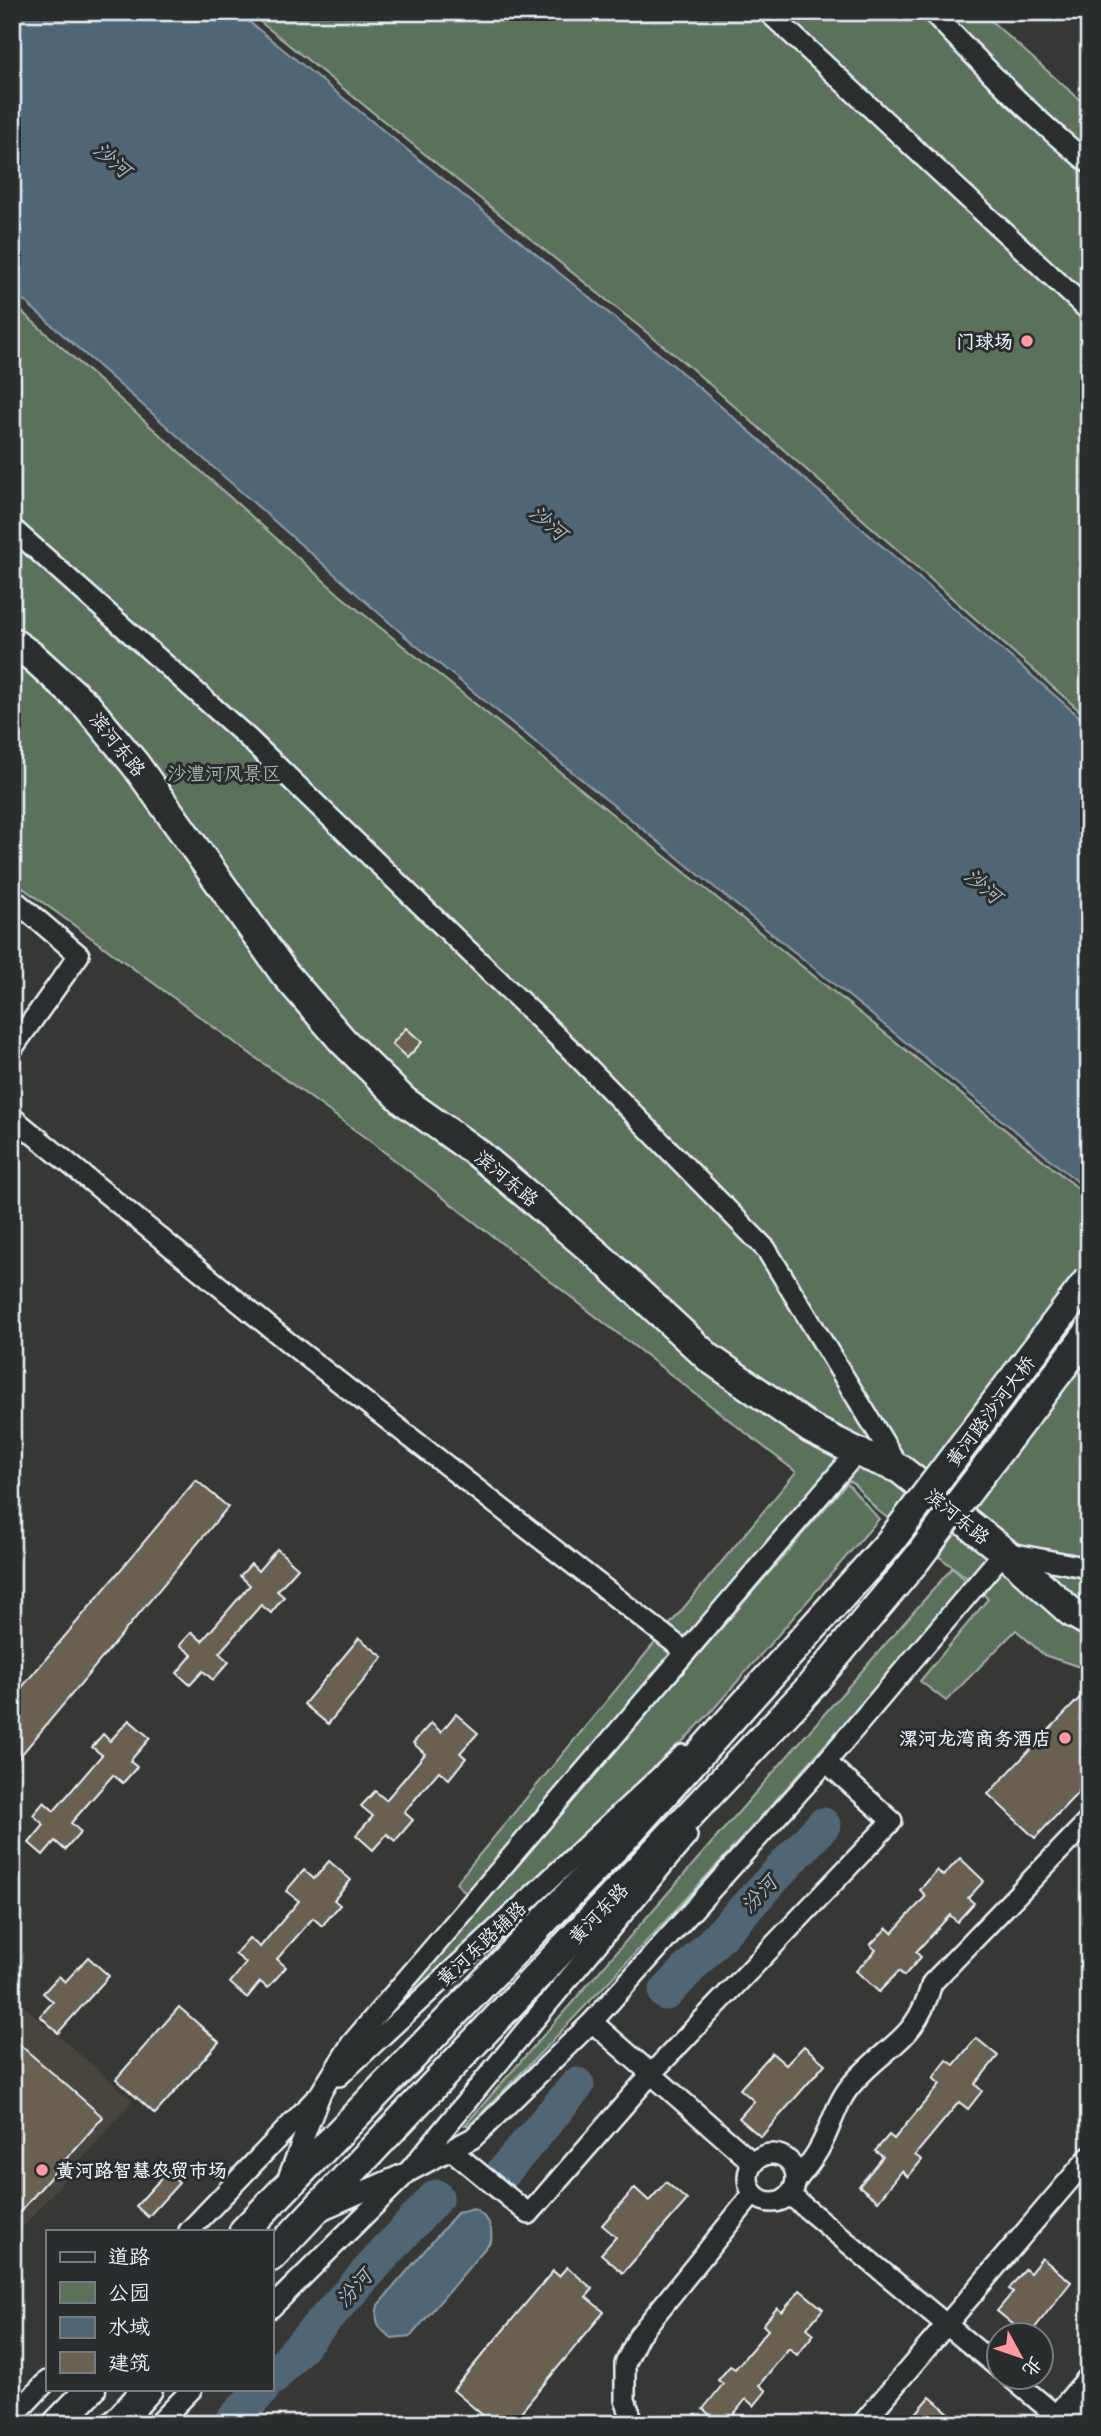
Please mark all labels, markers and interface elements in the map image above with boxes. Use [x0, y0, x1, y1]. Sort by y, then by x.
water label: 沙河 [88, 136, 139, 185]
place label: 门球场 [956, 329, 1013, 353]
marker: 门球场 [1019, 333, 1035, 349]
water label: 沙河 [524, 499, 575, 548]
street label: 滨河东路 [85, 707, 151, 781]
park label: 沙澧河风景区 [167, 761, 281, 785]
water label: 沙河 [959, 862, 1010, 911]
street label: 滨河东路 [470, 1144, 544, 1212]
street label: 黄河路沙河大桥 [940, 1351, 1040, 1471]
street label: 滨河东路 [921, 1483, 995, 1549]
place label: 漯河龙湾商务酒店 [899, 1726, 1051, 1750]
marker: 漯河龙湾商务酒店 [1057, 1730, 1073, 1746]
water label: 汾河 [734, 1867, 785, 1918]
street label: 黄河东路 [563, 1877, 633, 1949]
street label: 黄河东路辅路 [431, 1895, 531, 1991]
place label: 黄河路智慧农贸市场 [56, 2158, 227, 2182]
marker: 黄河路智慧农贸市场 [34, 2162, 50, 2178]
legend [46, 2230, 273, 2390]
text: 道路 [108, 2243, 150, 2270]
water label: 汾河 [330, 2261, 380, 2312]
text: 公园 [108, 2279, 150, 2306]
text: 水域 [108, 2313, 150, 2340]
north arrow [986, 2320, 1056, 2390]
text: 建筑 [108, 2349, 150, 2376]
text: 北 [1018, 2352, 1048, 2382]

